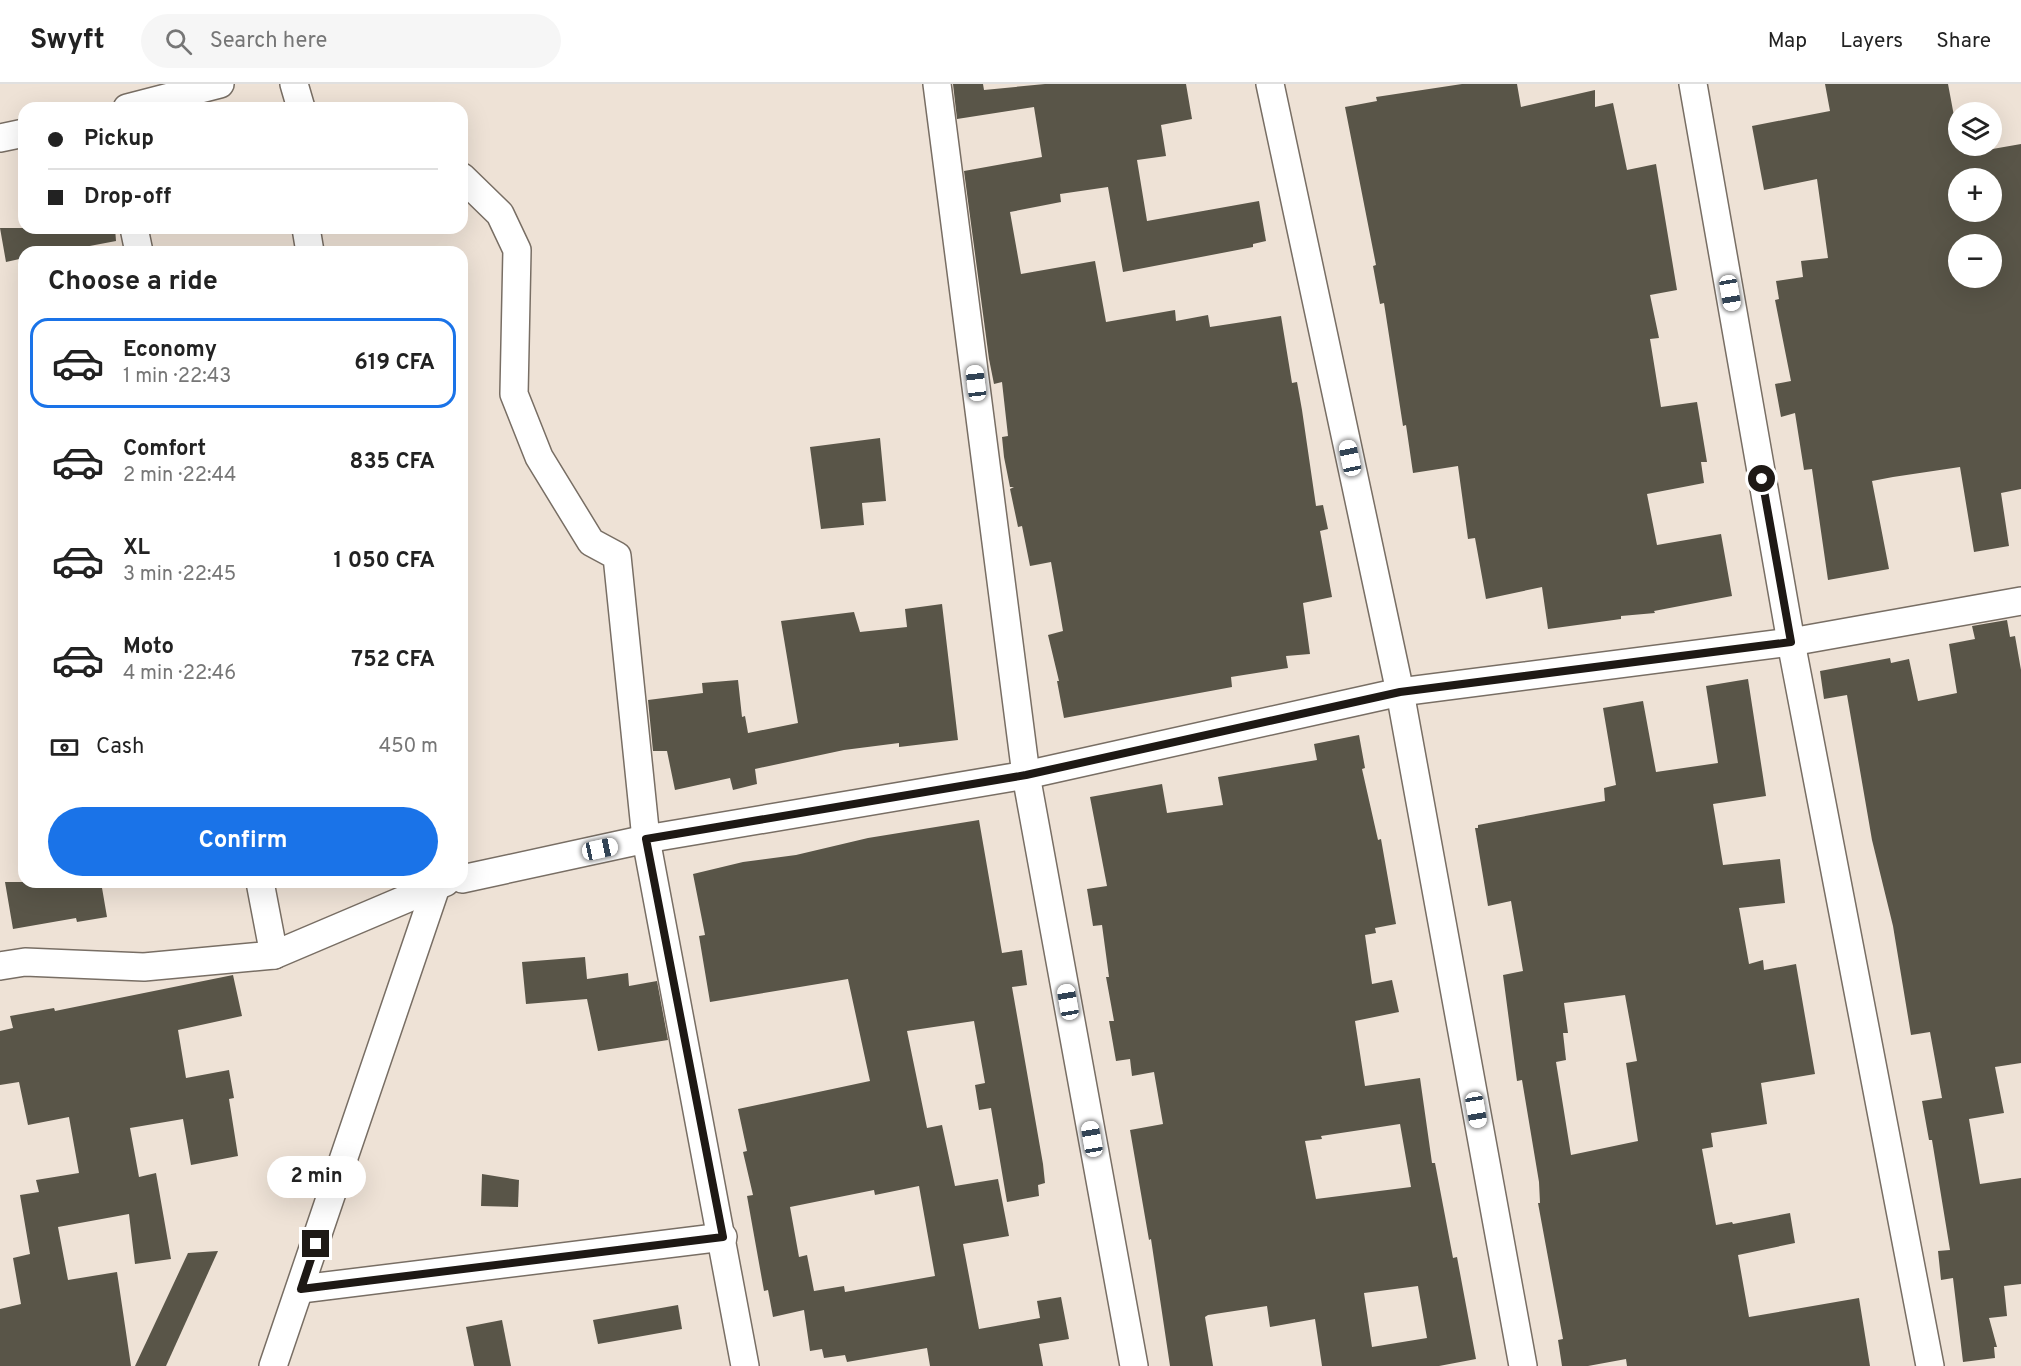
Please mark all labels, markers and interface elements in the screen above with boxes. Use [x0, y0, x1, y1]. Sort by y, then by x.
search box [141, 14, 561, 68]
text: Swyft [30, 23, 105, 59]
icon: search [162, 25, 195, 58]
text: Search here [210, 28, 327, 55]
text: Map [1768, 28, 1807, 55]
text: Layers [1840, 28, 1903, 55]
text: Share [1936, 28, 1991, 55]
map controls [1948, 102, 2002, 288]
button: layers [1948, 102, 2002, 156]
text: Pickup [84, 126, 154, 153]
button: + [1948, 168, 2002, 222]
text: Drop-off [84, 184, 171, 211]
button: − [1948, 234, 2002, 288]
text: Choose a ride [48, 265, 218, 299]
car [1718, 274, 1742, 312]
icon: car [51, 336, 105, 390]
text: Economy [123, 337, 217, 364]
text: 619 CFA [354, 350, 435, 377]
text: 1 min · 22:43 [123, 364, 231, 390]
car [965, 364, 987, 402]
icon: car [51, 435, 105, 489]
text: Comfort [123, 436, 206, 463]
car [1337, 439, 1363, 477]
text: 835 CFA [350, 449, 435, 476]
text: 2 min · 22:44 [123, 463, 236, 489]
route start [1748, 465, 1775, 492]
icon: car [51, 534, 105, 588]
text: XL [123, 535, 150, 562]
text: 1 050 CFA [333, 548, 435, 575]
text: 3 min · 22:45 [123, 562, 236, 588]
icon: car [51, 633, 105, 687]
text: Moto [123, 634, 174, 661]
text: 752 CFA [351, 647, 435, 674]
text: 4 min · 22:46 [123, 661, 236, 687]
icon: cash [48, 731, 81, 764]
text: Cash [96, 734, 145, 761]
text: 450 m [379, 734, 438, 760]
button: Confirm [48, 807, 438, 876]
car [581, 836, 619, 862]
car [1056, 983, 1080, 1021]
car [1464, 1091, 1488, 1129]
car [1080, 1120, 1104, 1158]
callout: 2 min [266, 1157, 366, 1199]
text: 2 min [290, 1164, 343, 1190]
route end [302, 1230, 329, 1257]

